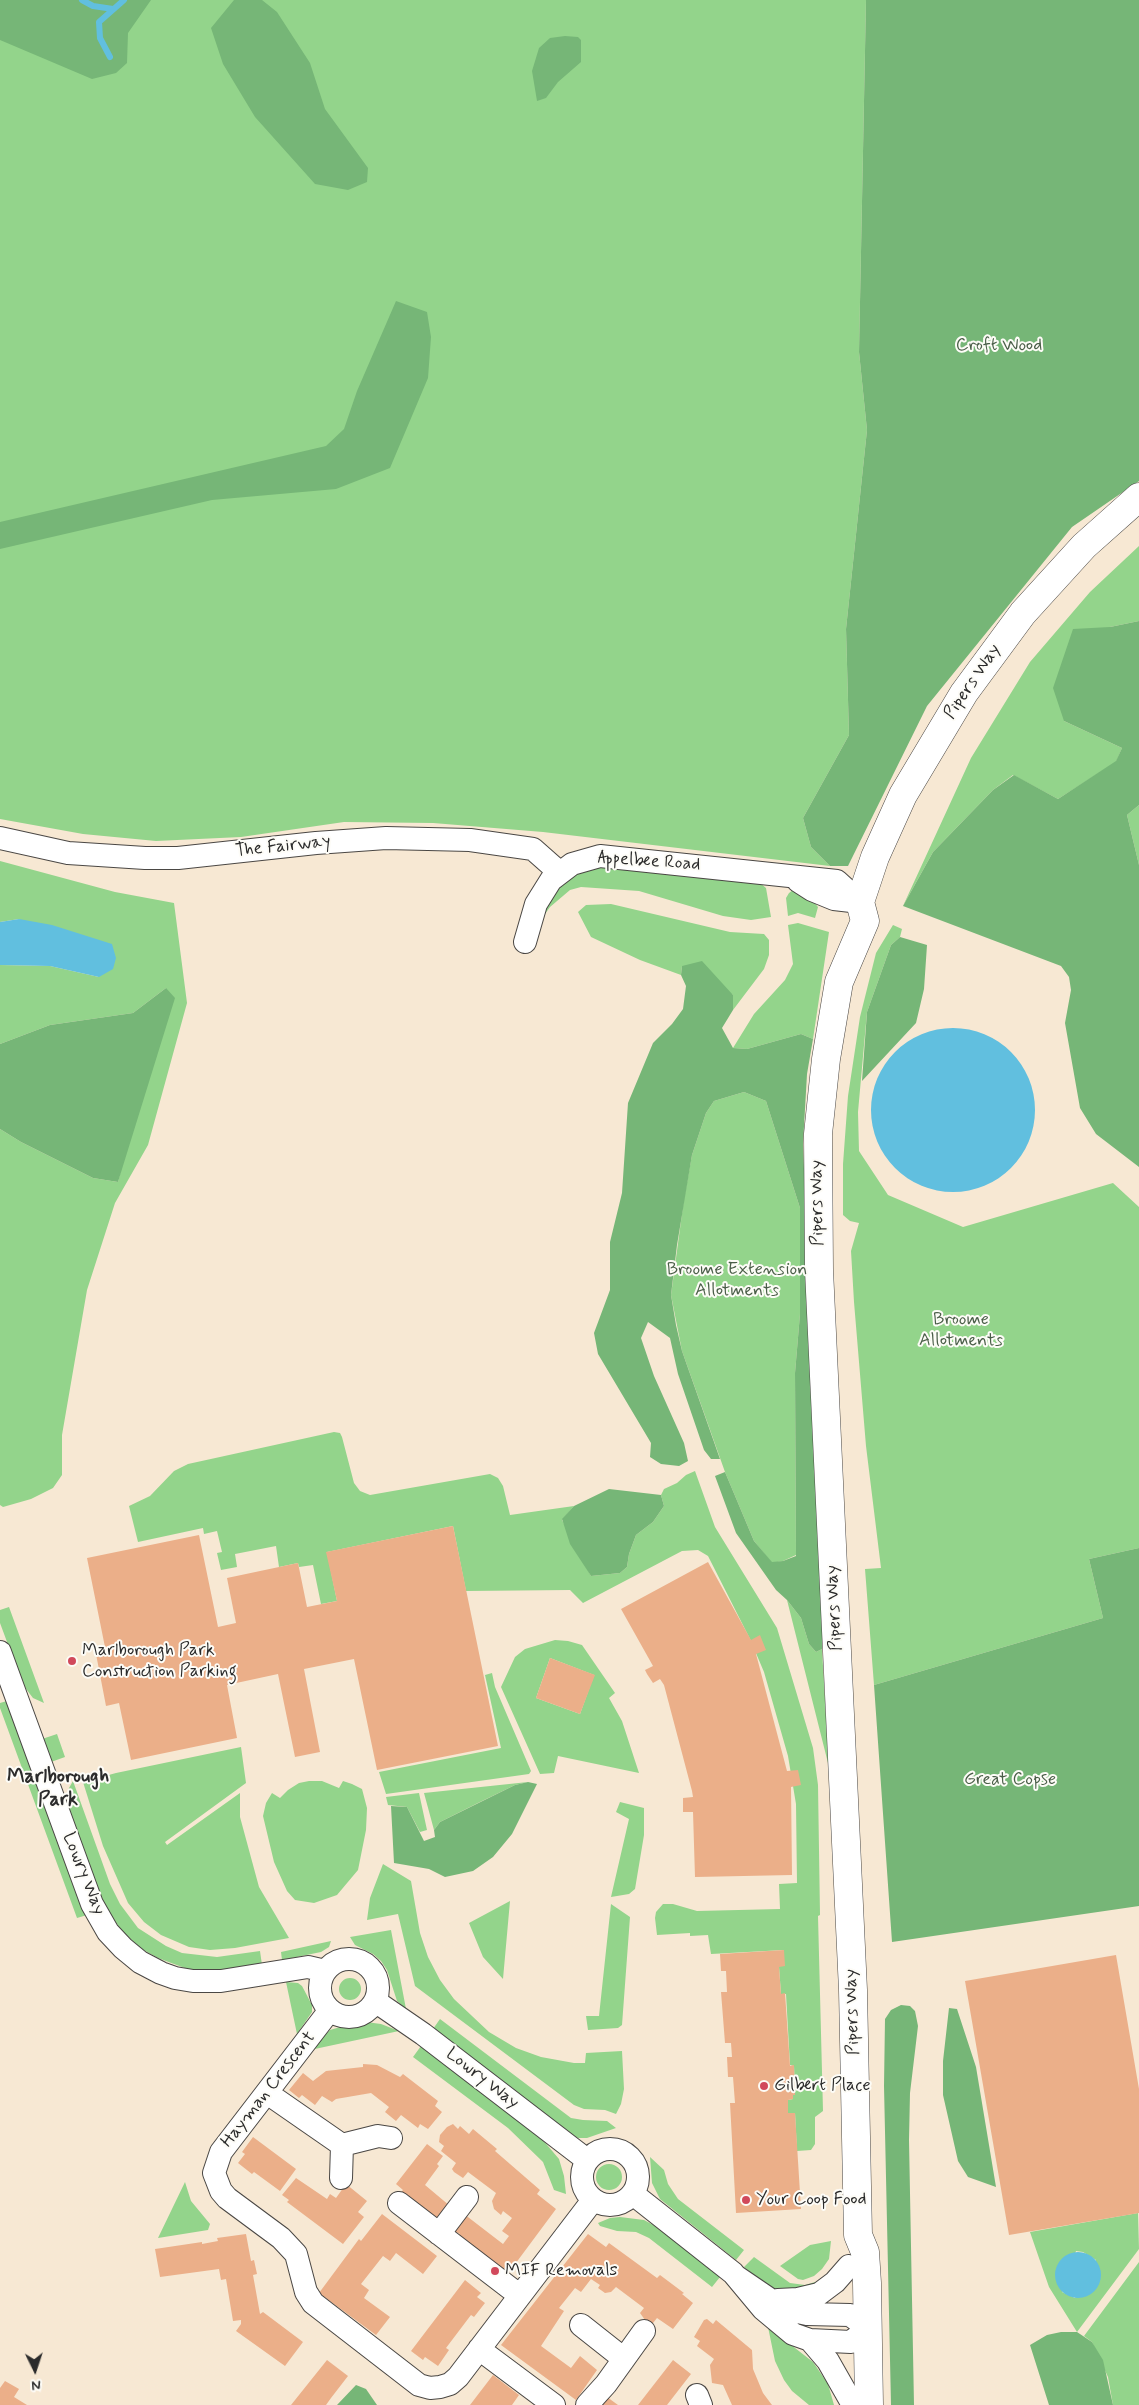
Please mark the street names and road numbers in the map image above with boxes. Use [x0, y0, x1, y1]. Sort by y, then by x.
street label: Pipers Way [940, 640, 1006, 724]
street label: The Fairway [234, 831, 332, 863]
street label: Appelbee Road [597, 848, 701, 876]
street label: Pipers Way [806, 1160, 830, 1246]
street label: Pipers Way [822, 1564, 848, 1652]
street label: Lowry Way [57, 1830, 109, 1918]
street label: Pipers Way [841, 1969, 865, 2055]
street label: Hayman Crescent [217, 2028, 321, 2152]
street label: Lowry Way [441, 2044, 523, 2114]

